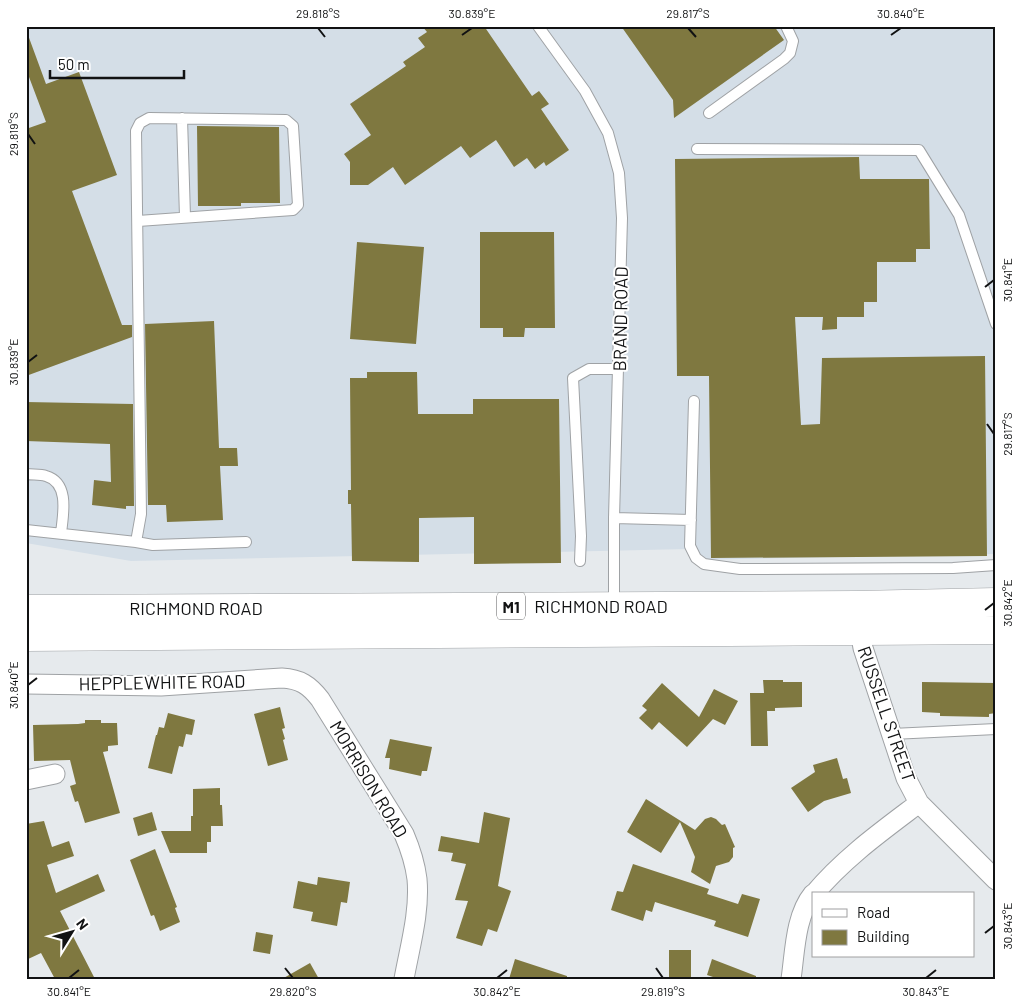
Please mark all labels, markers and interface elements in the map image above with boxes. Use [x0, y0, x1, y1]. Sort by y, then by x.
text: 29.818°S [296, 6, 340, 20]
text: 30.839°E [449, 6, 495, 20]
text: 29.817°S [666, 6, 710, 20]
text: 30.840°E [877, 6, 925, 20]
scale bar [50, 48, 184, 80]
text: 50 m [58, 55, 90, 73]
text: 29.819°S [6, 112, 20, 156]
text: 30.841°E [1000, 258, 1014, 302]
street label: BRAND ROAD [608, 266, 632, 372]
text: 30.839°E [6, 339, 20, 385]
text: 29.817°S [1000, 412, 1014, 456]
text: 30.842°E [1000, 579, 1014, 627]
road number: M1 [497, 592, 525, 620]
street label: RICHMOND ROAD [534, 595, 668, 617]
street label: RICHMOND ROAD [129, 597, 263, 619]
street label: RUSSELL STREET [853, 643, 921, 785]
text: 30.840°E [6, 661, 20, 709]
street label: HEPPLEWHITE ROAD [79, 670, 245, 694]
street label: MORRISON ROAD [325, 717, 413, 841]
legend [812, 892, 974, 958]
text: 30.843°E [1000, 902, 1014, 950]
text: Road [857, 903, 890, 921]
north arrow [48, 908, 98, 958]
text: N [73, 915, 92, 933]
text: Building [857, 927, 910, 945]
text: 30.841°E [47, 984, 91, 998]
text: 29.820°S [269, 984, 317, 998]
text: 30.842°E [473, 984, 521, 998]
text: 29.819°S [641, 984, 685, 998]
text: 30.843°E [902, 984, 950, 998]

